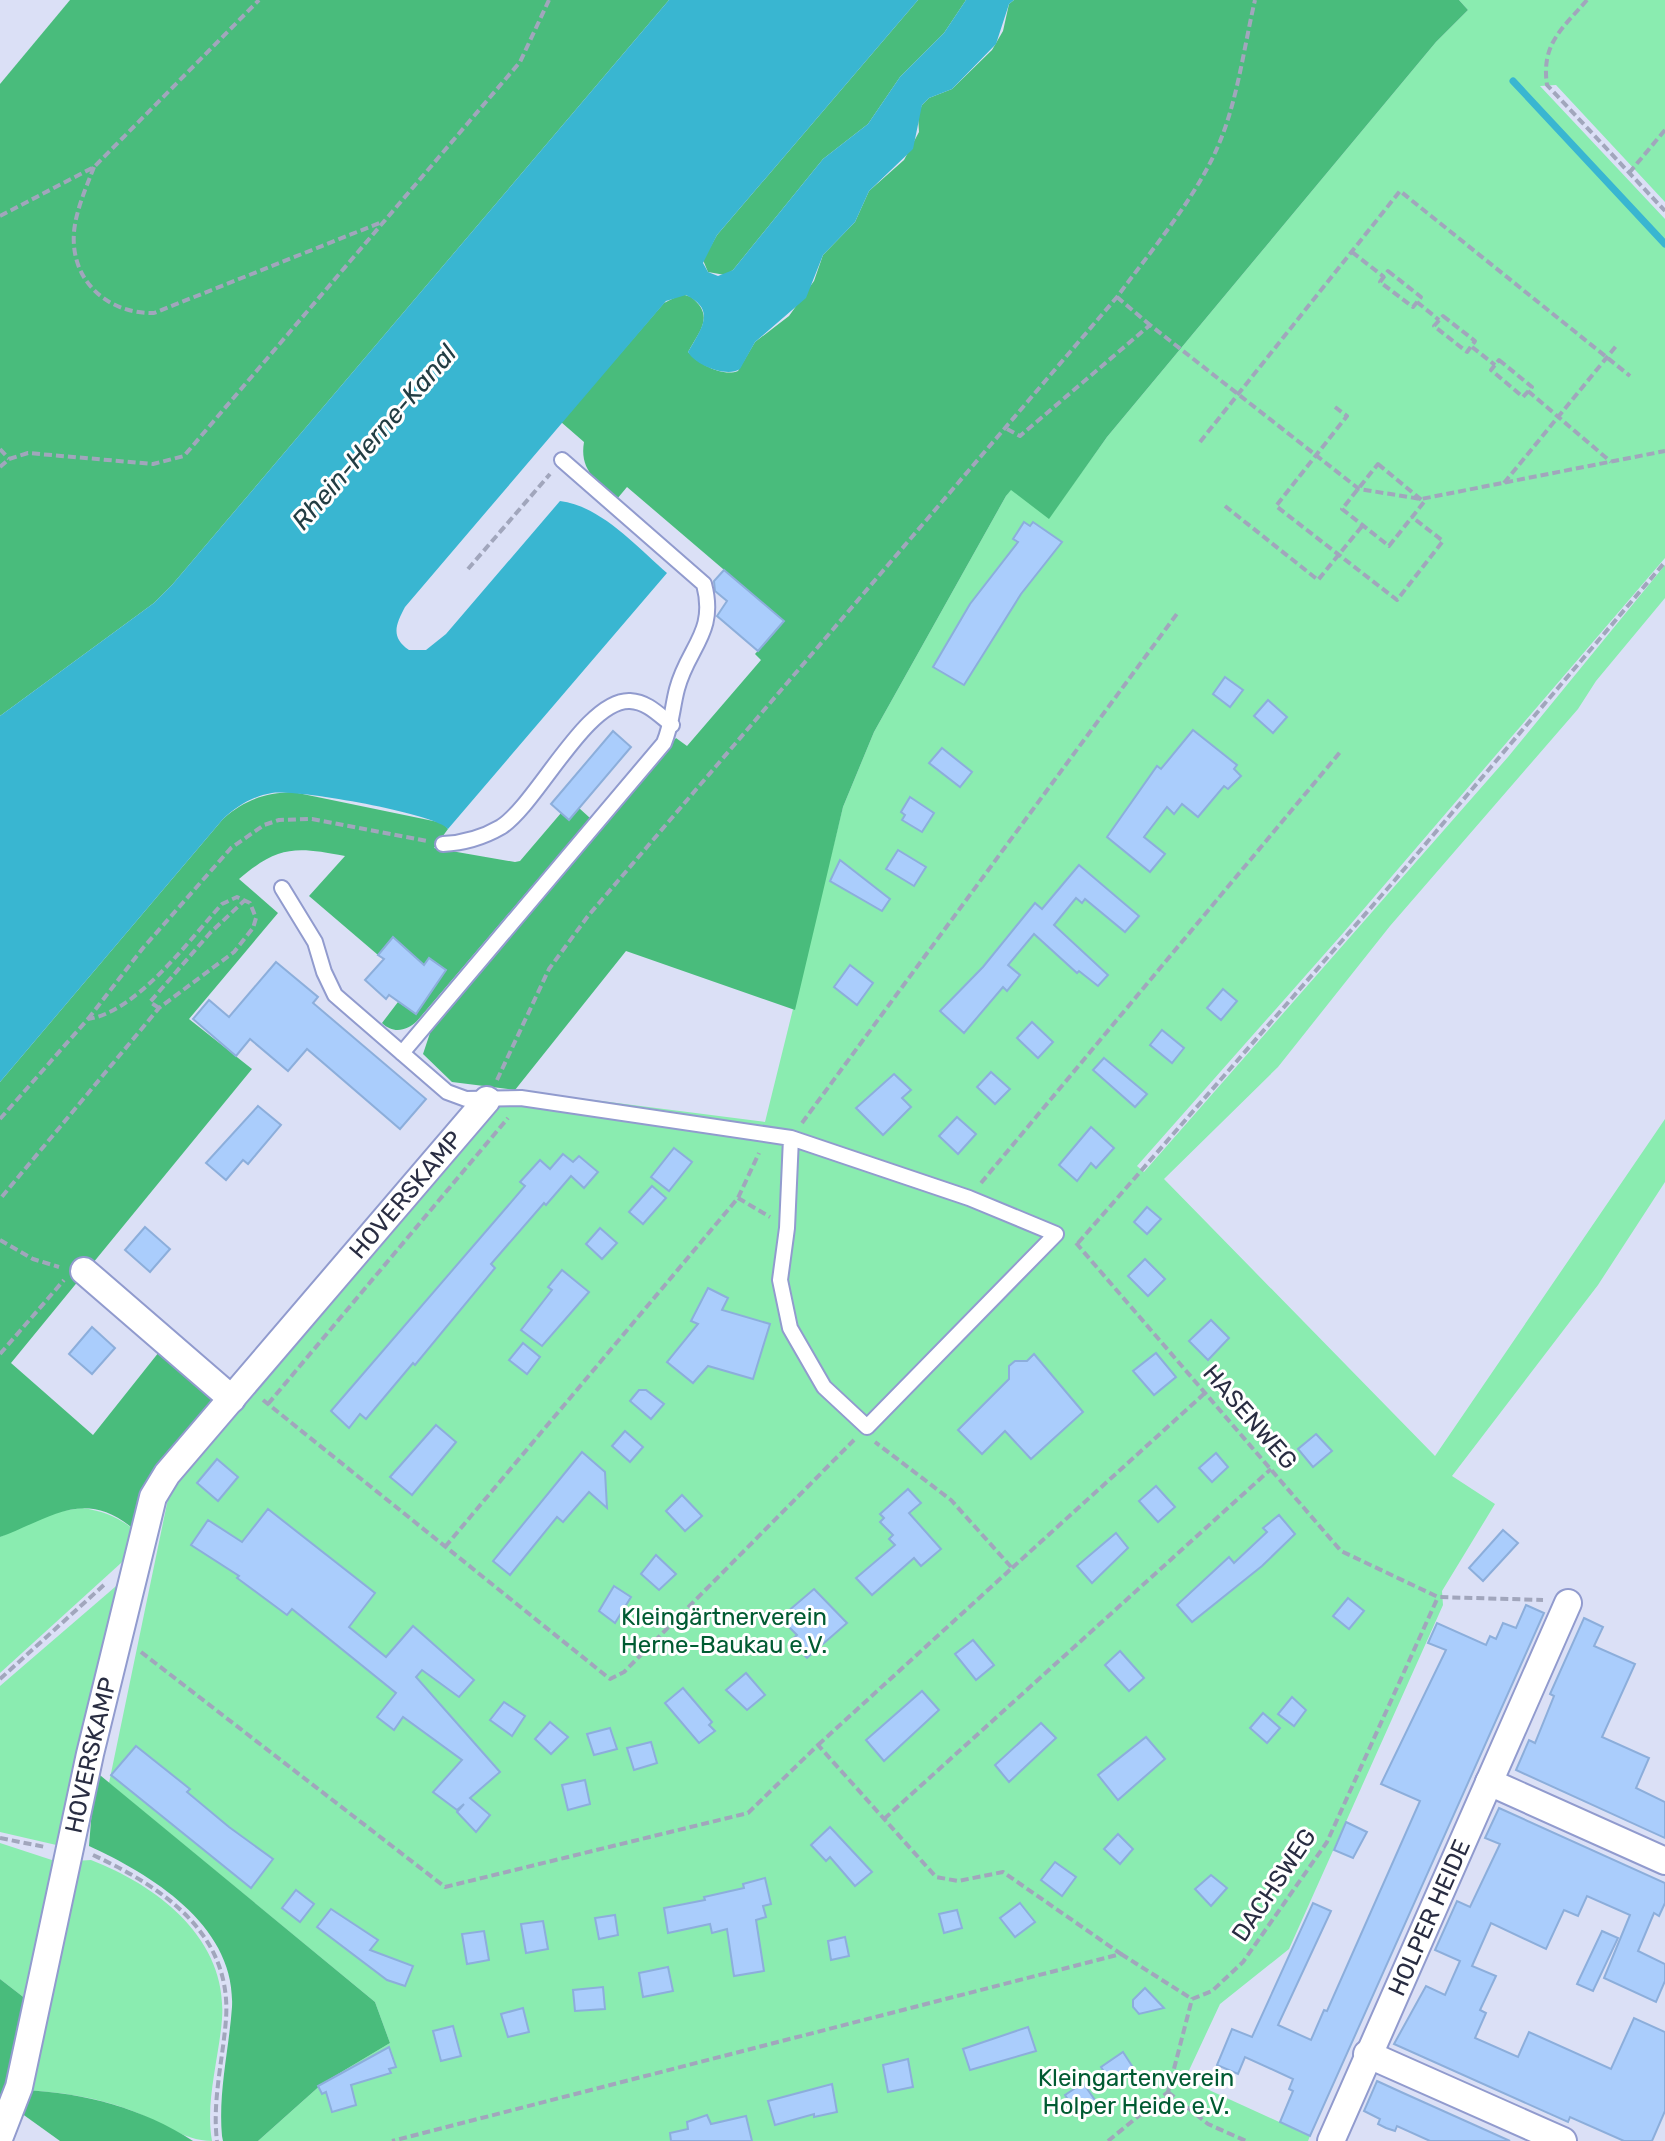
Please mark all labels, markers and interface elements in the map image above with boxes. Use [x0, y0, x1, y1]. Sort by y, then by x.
water label: Rhein-Herne-Kanal [285, 338, 464, 536]
street label: HOVERSKAMP [344, 1125, 468, 1264]
street label: HASENWEG [1197, 1359, 1303, 1475]
park label: Kleingärtnerverein Herne-Baukau e.V. [621, 1603, 827, 1659]
street label: HOVERSKAMP [60, 1675, 122, 1836]
street label: DACHSWEG [1226, 1823, 1322, 1947]
street label: HOLPER HEIDE [1383, 1835, 1476, 2000]
park label: Kleingartenverein Holper Heide e.V. [1038, 2064, 1234, 2120]

